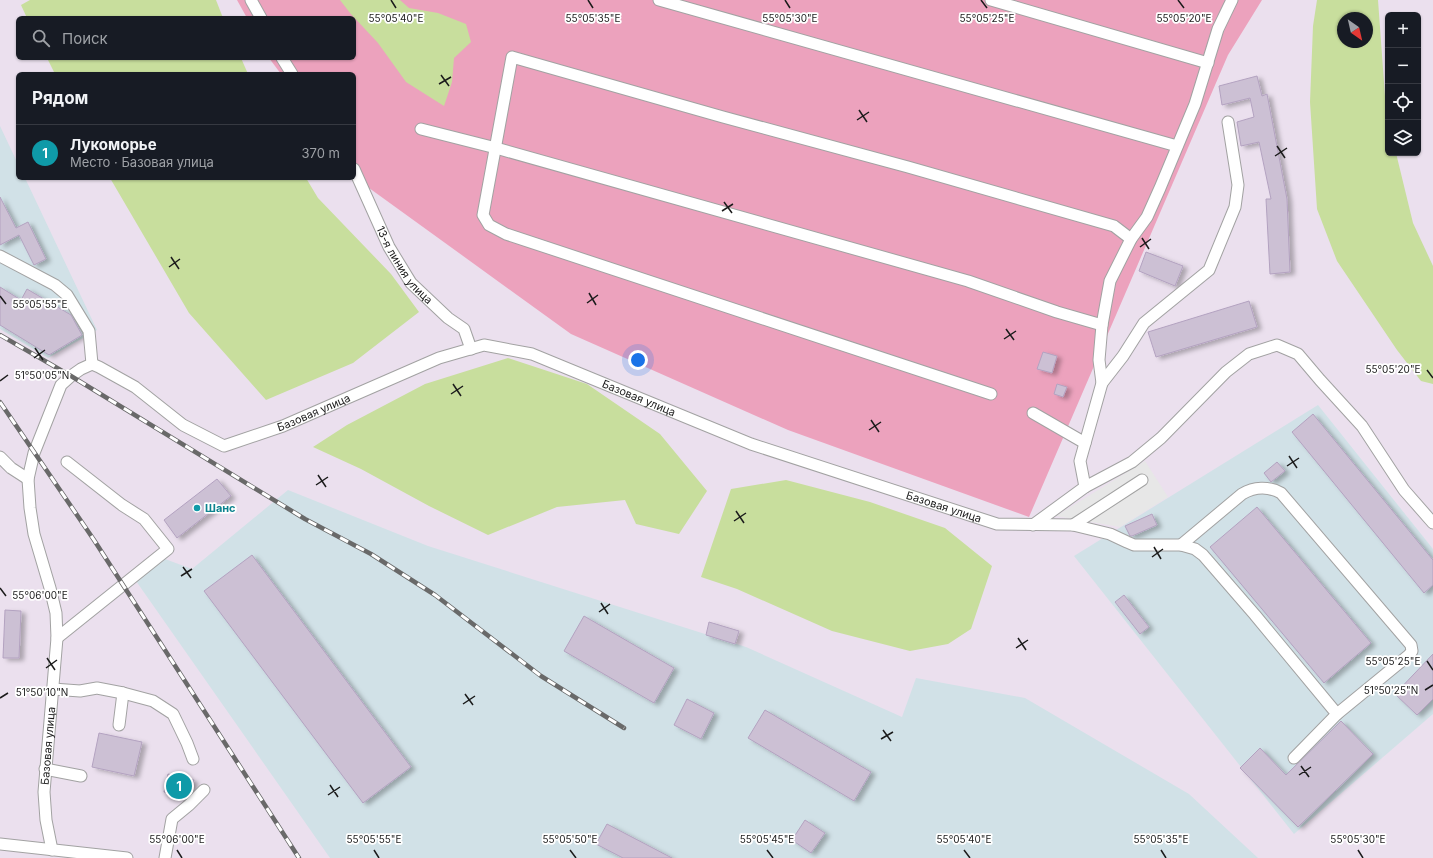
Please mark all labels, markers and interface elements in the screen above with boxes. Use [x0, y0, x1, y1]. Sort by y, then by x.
text: 55°05'40"E [369, 12, 423, 24]
text: 55°05'35"E [565, 12, 621, 24]
text: 55°05'30"E [762, 12, 818, 24]
text: 55°05'25"E [960, 12, 1014, 24]
text: 55°05'20"E [1156, 12, 1212, 24]
north arrow [1337, 12, 1373, 48]
map controls [1385, 12, 1421, 156]
button: + [1385, 12, 1421, 48]
search box [16, 16, 356, 60]
icon: search [30, 27, 52, 49]
text: Поиск [62, 29, 108, 48]
button: − [1385, 48, 1421, 84]
button: locate [1385, 84, 1421, 120]
text: Рядом [32, 88, 88, 108]
button: layers [1385, 120, 1421, 156]
text: Лукоморье [70, 135, 157, 154]
text: 1 [42, 145, 48, 161]
text: 370 m [302, 145, 340, 161]
text: Место · Базовая улица [70, 154, 214, 170]
street label: 13-я линия улица [373, 224, 436, 307]
text: 55°05'55"E [13, 298, 67, 310]
your location [628, 350, 648, 370]
text: 55°05'20"E [1365, 363, 1421, 375]
text: 51°50'05"N [15, 369, 69, 381]
street label: Базовая улица [600, 377, 678, 419]
street label: Базовая улица [275, 391, 352, 434]
street label: Базовая улица [904, 488, 983, 525]
place label: Шанс [205, 501, 236, 515]
marker: Шанс [192, 503, 202, 513]
text: 55°06'00"E [12, 589, 68, 601]
text: 55°05'25"E [1366, 655, 1420, 667]
text: 51°50'25"N [1364, 684, 1418, 696]
text: 51°50'10"N [16, 686, 68, 698]
street label: Базовая улица [38, 706, 58, 785]
pin: 1 [166, 771, 192, 801]
text: 55°06'00"E [149, 833, 205, 845]
text: 55°05'55"E [347, 833, 401, 845]
text: 55°05'50"E [542, 833, 598, 845]
text: 55°05'45"E [740, 833, 794, 845]
text: 55°05'40"E [937, 833, 991, 845]
text: 55°05'35"E [1133, 833, 1189, 845]
text: 55°05'30"E [1330, 833, 1386, 845]

